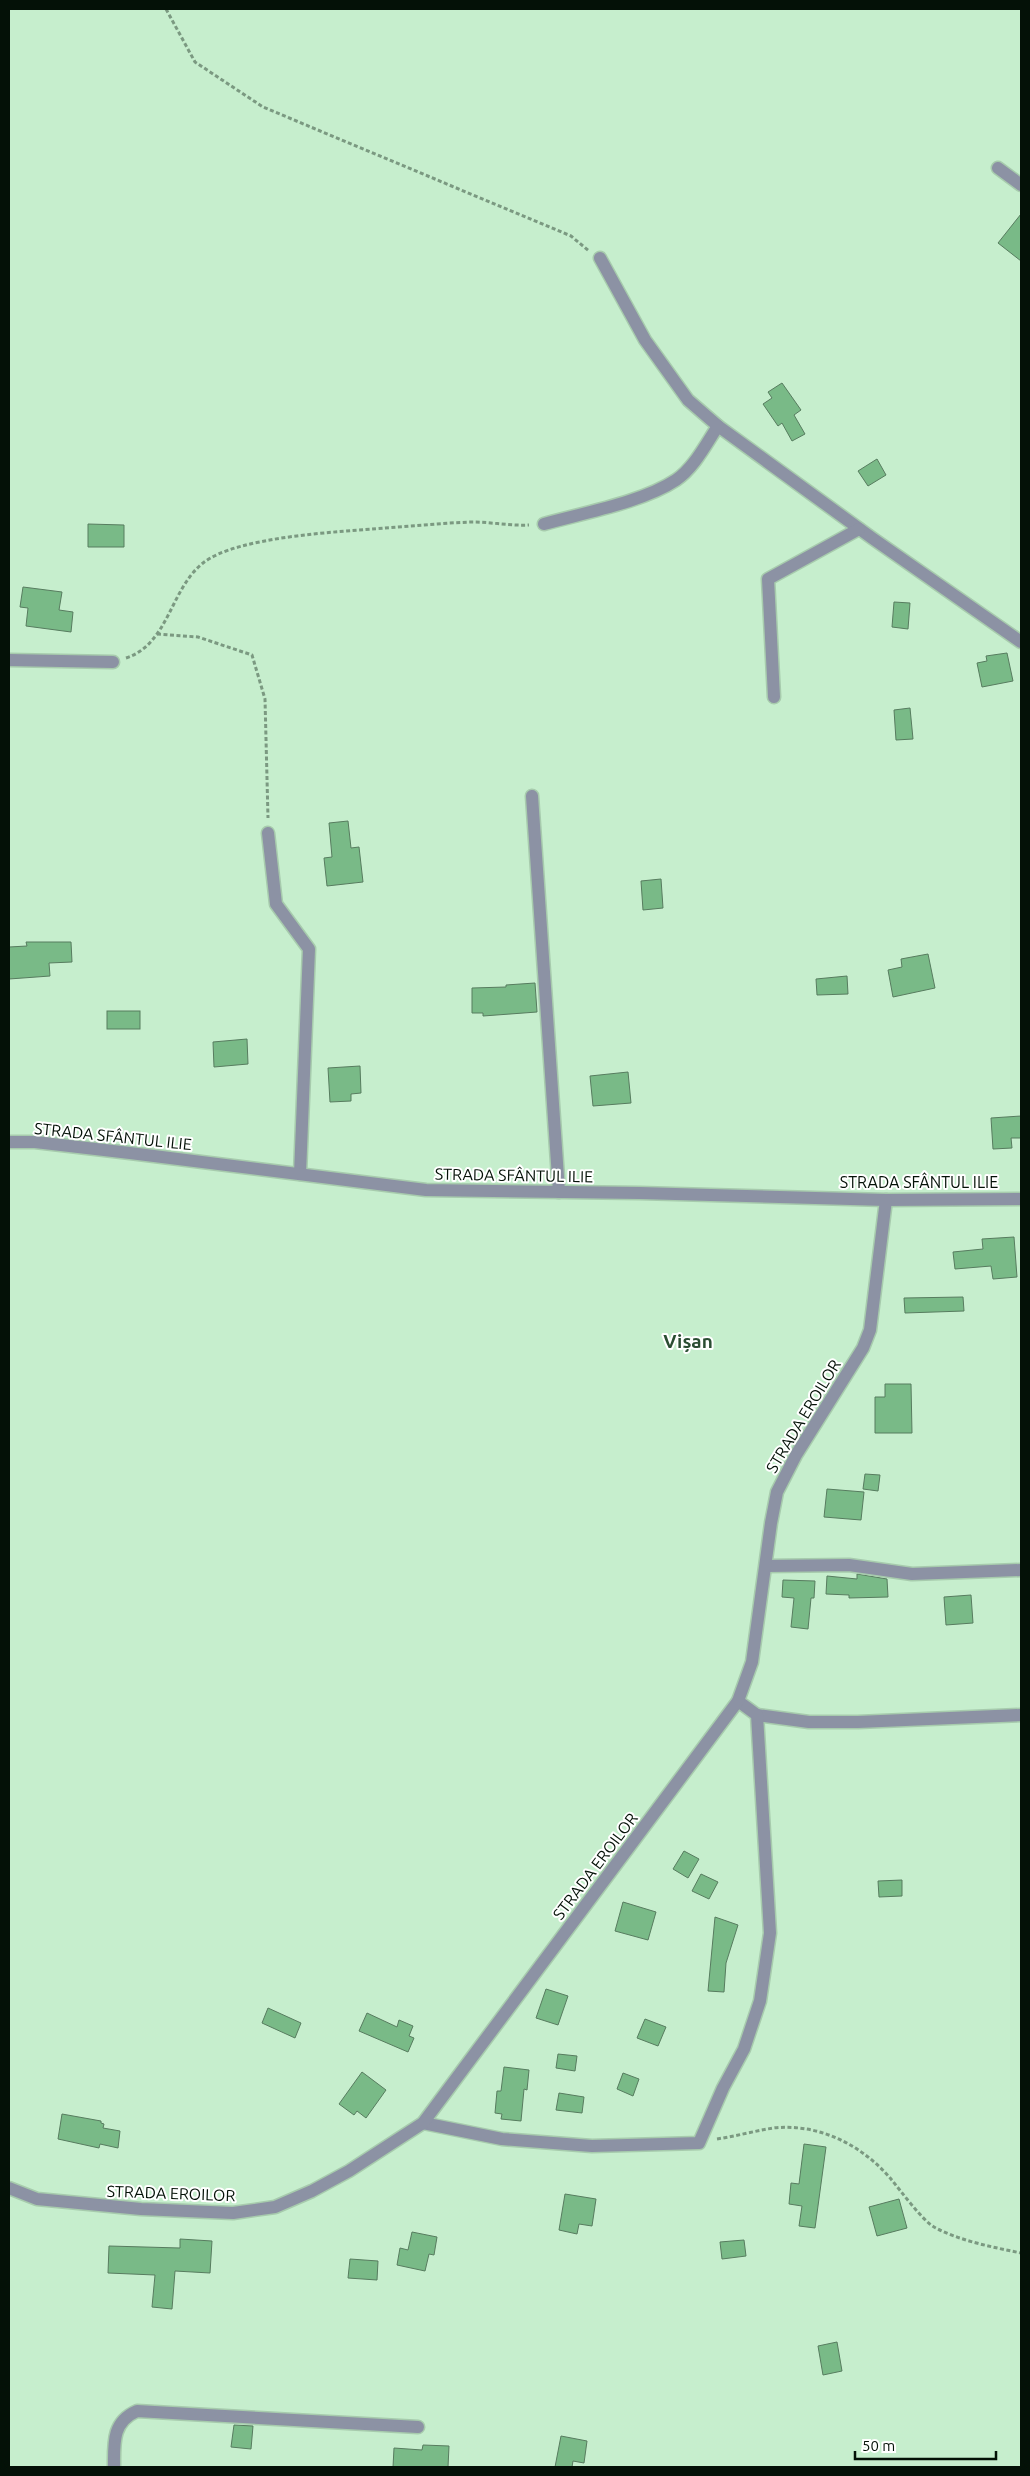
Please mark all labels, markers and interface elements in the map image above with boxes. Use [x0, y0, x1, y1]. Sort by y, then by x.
street label: STRADA SFÂNTUL ILIE [33, 1118, 193, 1153]
street label: STRADA SFÂNTUL ILIE [435, 1164, 593, 1185]
street label: STRADA SFÂNTUL ILIE [840, 1172, 998, 1191]
district label: Vișan [663, 1330, 713, 1352]
street label: STRADA EROILOR [762, 1356, 844, 1476]
street label: STRADA EROILOR [549, 1809, 641, 1923]
street label: STRADA EROILOR [106, 2182, 236, 2204]
scale bar [855, 2428, 996, 2460]
text: 50 m [862, 2437, 895, 2454]

